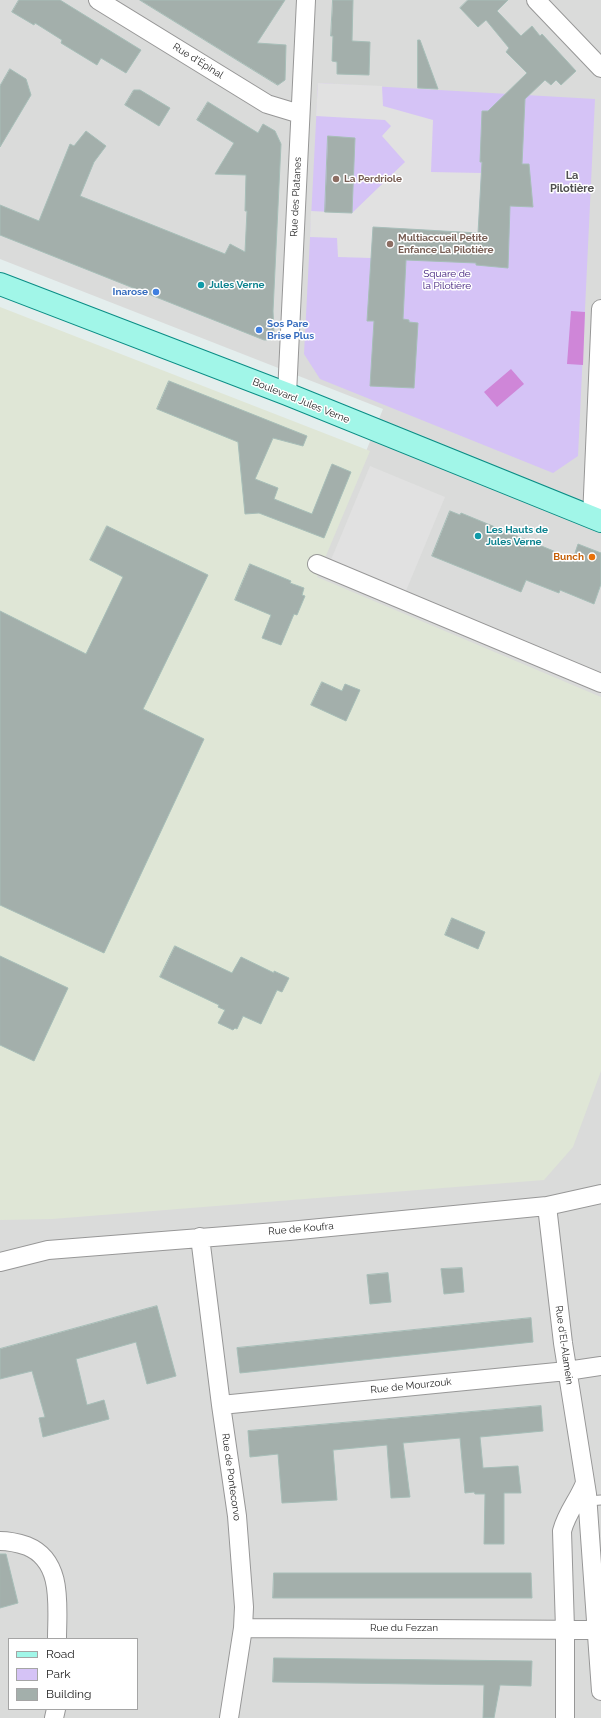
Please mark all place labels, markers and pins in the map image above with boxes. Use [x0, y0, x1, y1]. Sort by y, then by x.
place label: La Perdriole [344, 173, 402, 185]
marker: La Perdriole [331, 174, 341, 184]
place label: Multiaccueil Petite Enfance La Pilotière [398, 232, 494, 256]
marker: Multiaccueil Petite Enfance La Pilotière [385, 239, 395, 249]
place label: Jules Verne [209, 279, 264, 291]
marker: Jules Verne [196, 280, 206, 290]
place label: Inarose [113, 286, 148, 298]
marker: Inarose [151, 287, 161, 297]
place label: Sos Pare Brise Plus [267, 318, 314, 342]
marker: Sos Pare Brise Plus [254, 325, 264, 335]
place label: Les Hauts de Jules Verne [486, 524, 548, 548]
marker: Les Hauts de Jules Verne [473, 531, 483, 541]
place label: Bunch [553, 551, 584, 563]
marker: Bunch [587, 552, 597, 562]

